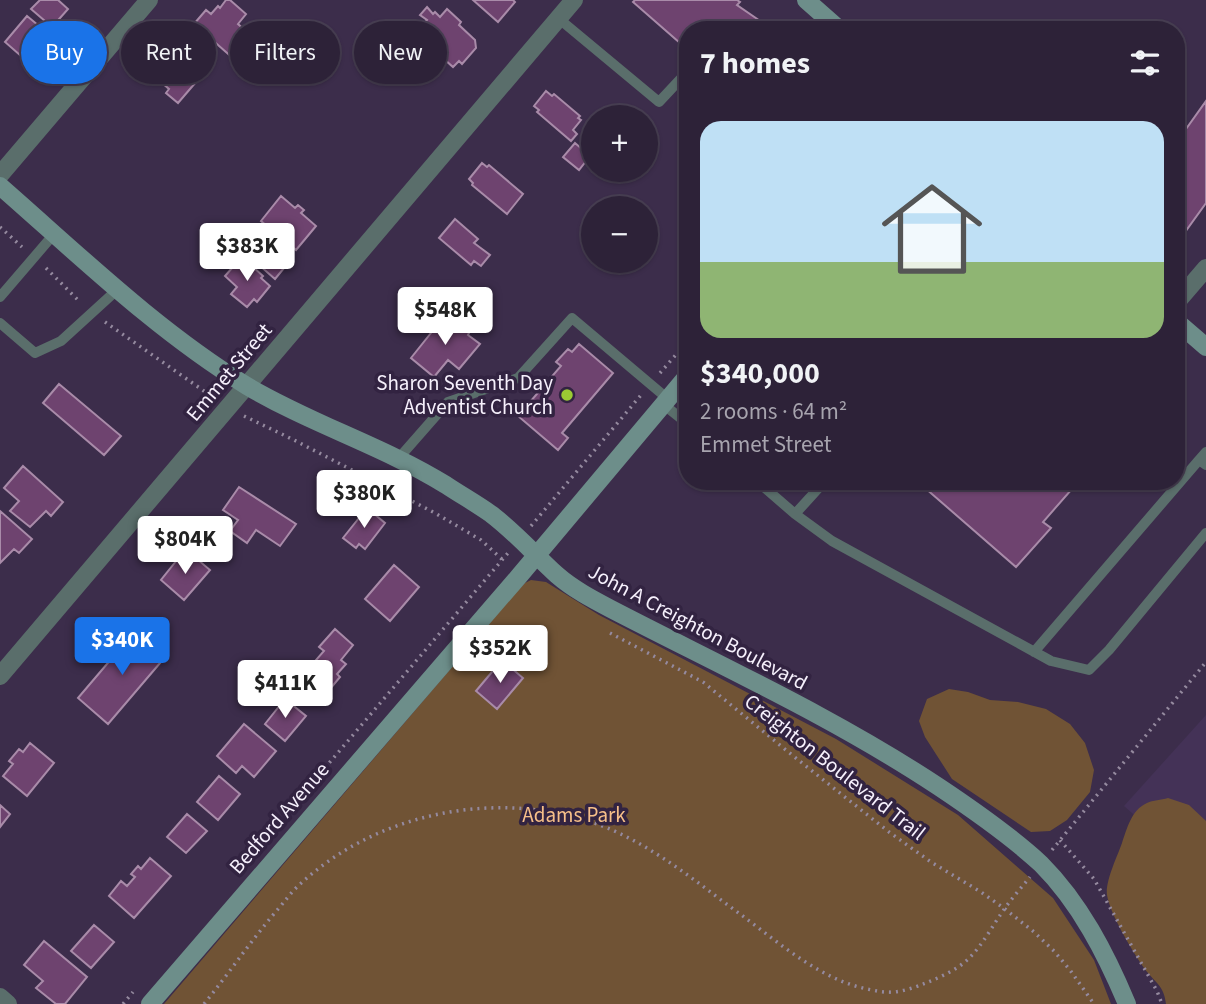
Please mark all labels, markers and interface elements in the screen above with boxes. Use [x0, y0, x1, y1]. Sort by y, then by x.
chip: Buy [21, 21, 107, 84]
chip: Rent [121, 21, 216, 84]
chip: Filters [230, 21, 340, 84]
chip: New [354, 21, 447, 84]
text: 7 homes [700, 42, 810, 85]
icon: filters [1126, 44, 1164, 82]
map controls [581, 105, 658, 273]
button: + [581, 105, 658, 182]
icon: home [869, 166, 995, 292]
button: − [581, 196, 658, 273]
pin: $383K [198, 224, 296, 283]
text: $383K [216, 229, 278, 262]
pin: $548K [396, 288, 494, 347]
text: $548K [414, 293, 476, 326]
street label: Emmet Street [179, 316, 279, 428]
text: $340,000 [700, 352, 820, 395]
place label: Sharon Seventh Day Adventist Church [376, 368, 553, 422]
marker: Sharon Seventh Day Adventist Church [559, 387, 575, 403]
text: 2 rooms · 64 m² [700, 395, 847, 428]
text: Emmet Street [700, 428, 831, 461]
pin: $380K [315, 470, 413, 530]
text: $380K [333, 476, 395, 509]
pin: $804K [136, 516, 234, 576]
text: $804K [154, 522, 216, 555]
street label: John A Creighton Boulevard [583, 556, 813, 698]
pin: $340K [73, 618, 171, 677]
text: $340K [91, 623, 153, 656]
pin: $352K [451, 626, 549, 685]
text: $352K [469, 631, 531, 664]
pin: $411K [236, 660, 334, 720]
text: $411K [254, 666, 316, 699]
street label: Creighton Boulevard Trail [738, 687, 932, 847]
street label: Bedford Avenue [222, 756, 336, 880]
park label: Adams Park [522, 800, 626, 830]

